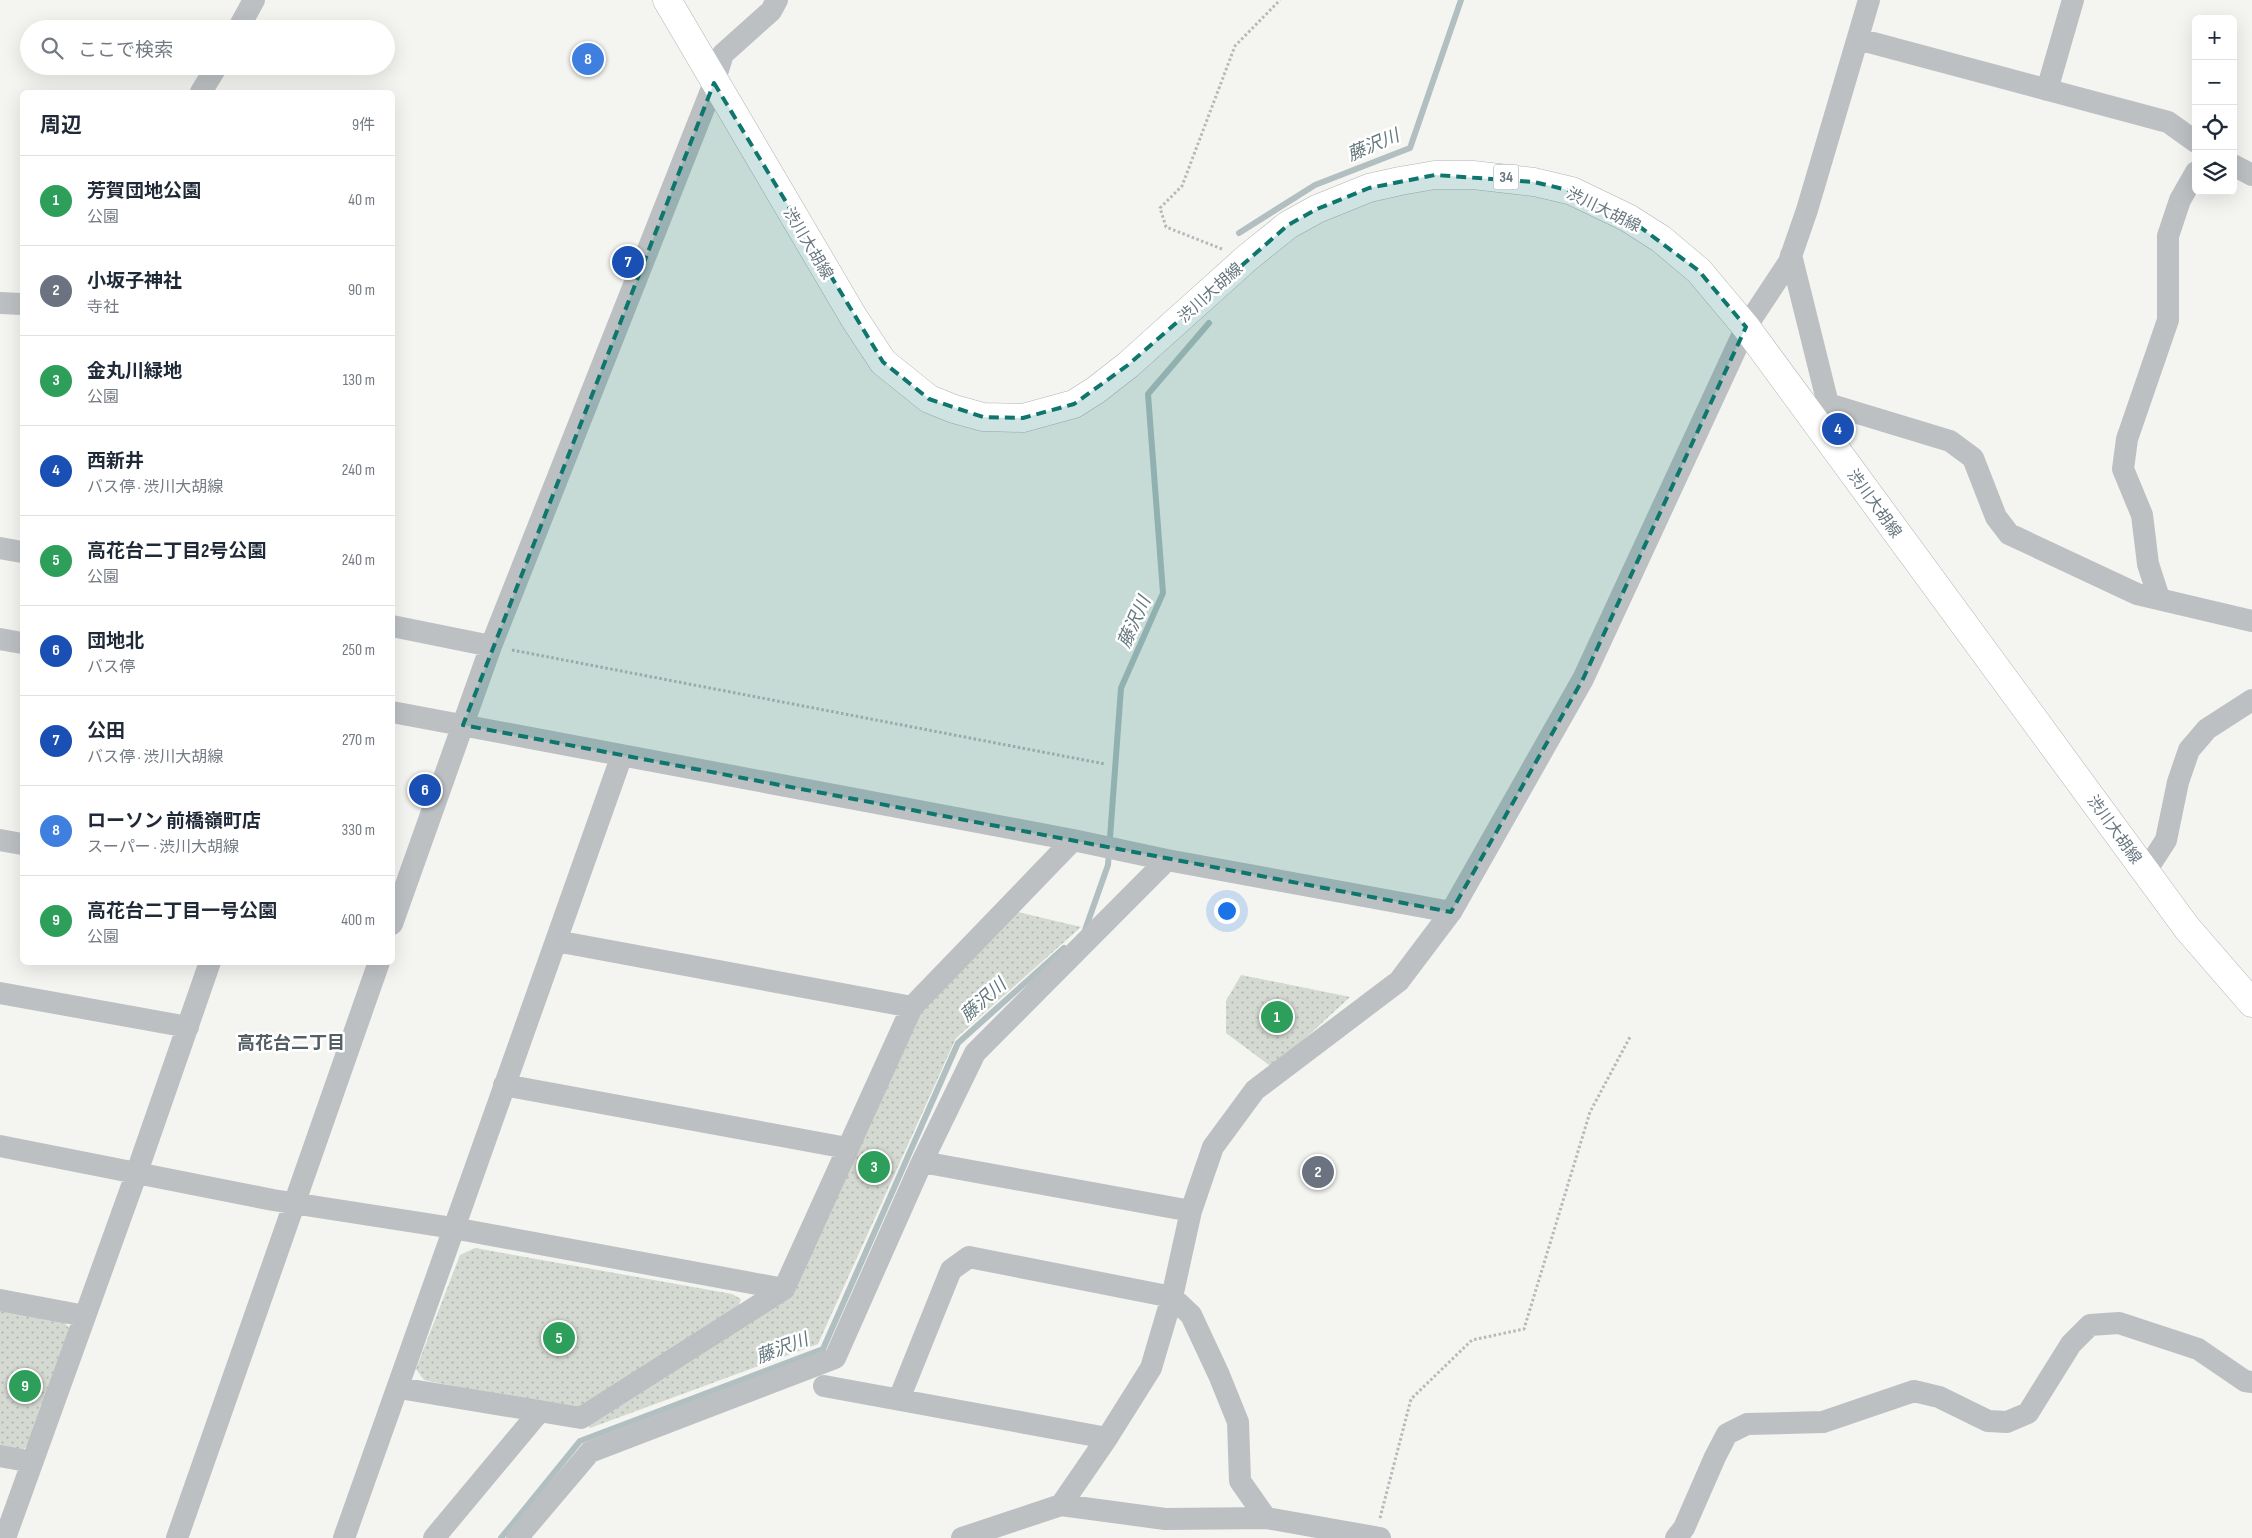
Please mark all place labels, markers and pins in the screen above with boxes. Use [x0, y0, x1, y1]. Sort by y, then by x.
pin: 8 [572, 40, 604, 78]
pin: 7 [612, 243, 644, 281]
pin: 4 [1822, 410, 1854, 448]
pin: 6 [409, 771, 441, 809]
pin: 1 [1261, 998, 1293, 1036]
pin: 3 [858, 1148, 890, 1186]
pin: 2 [1302, 1153, 1334, 1191]
pin: 5 [543, 1319, 575, 1357]
pin: 9 [9, 1367, 41, 1405]

